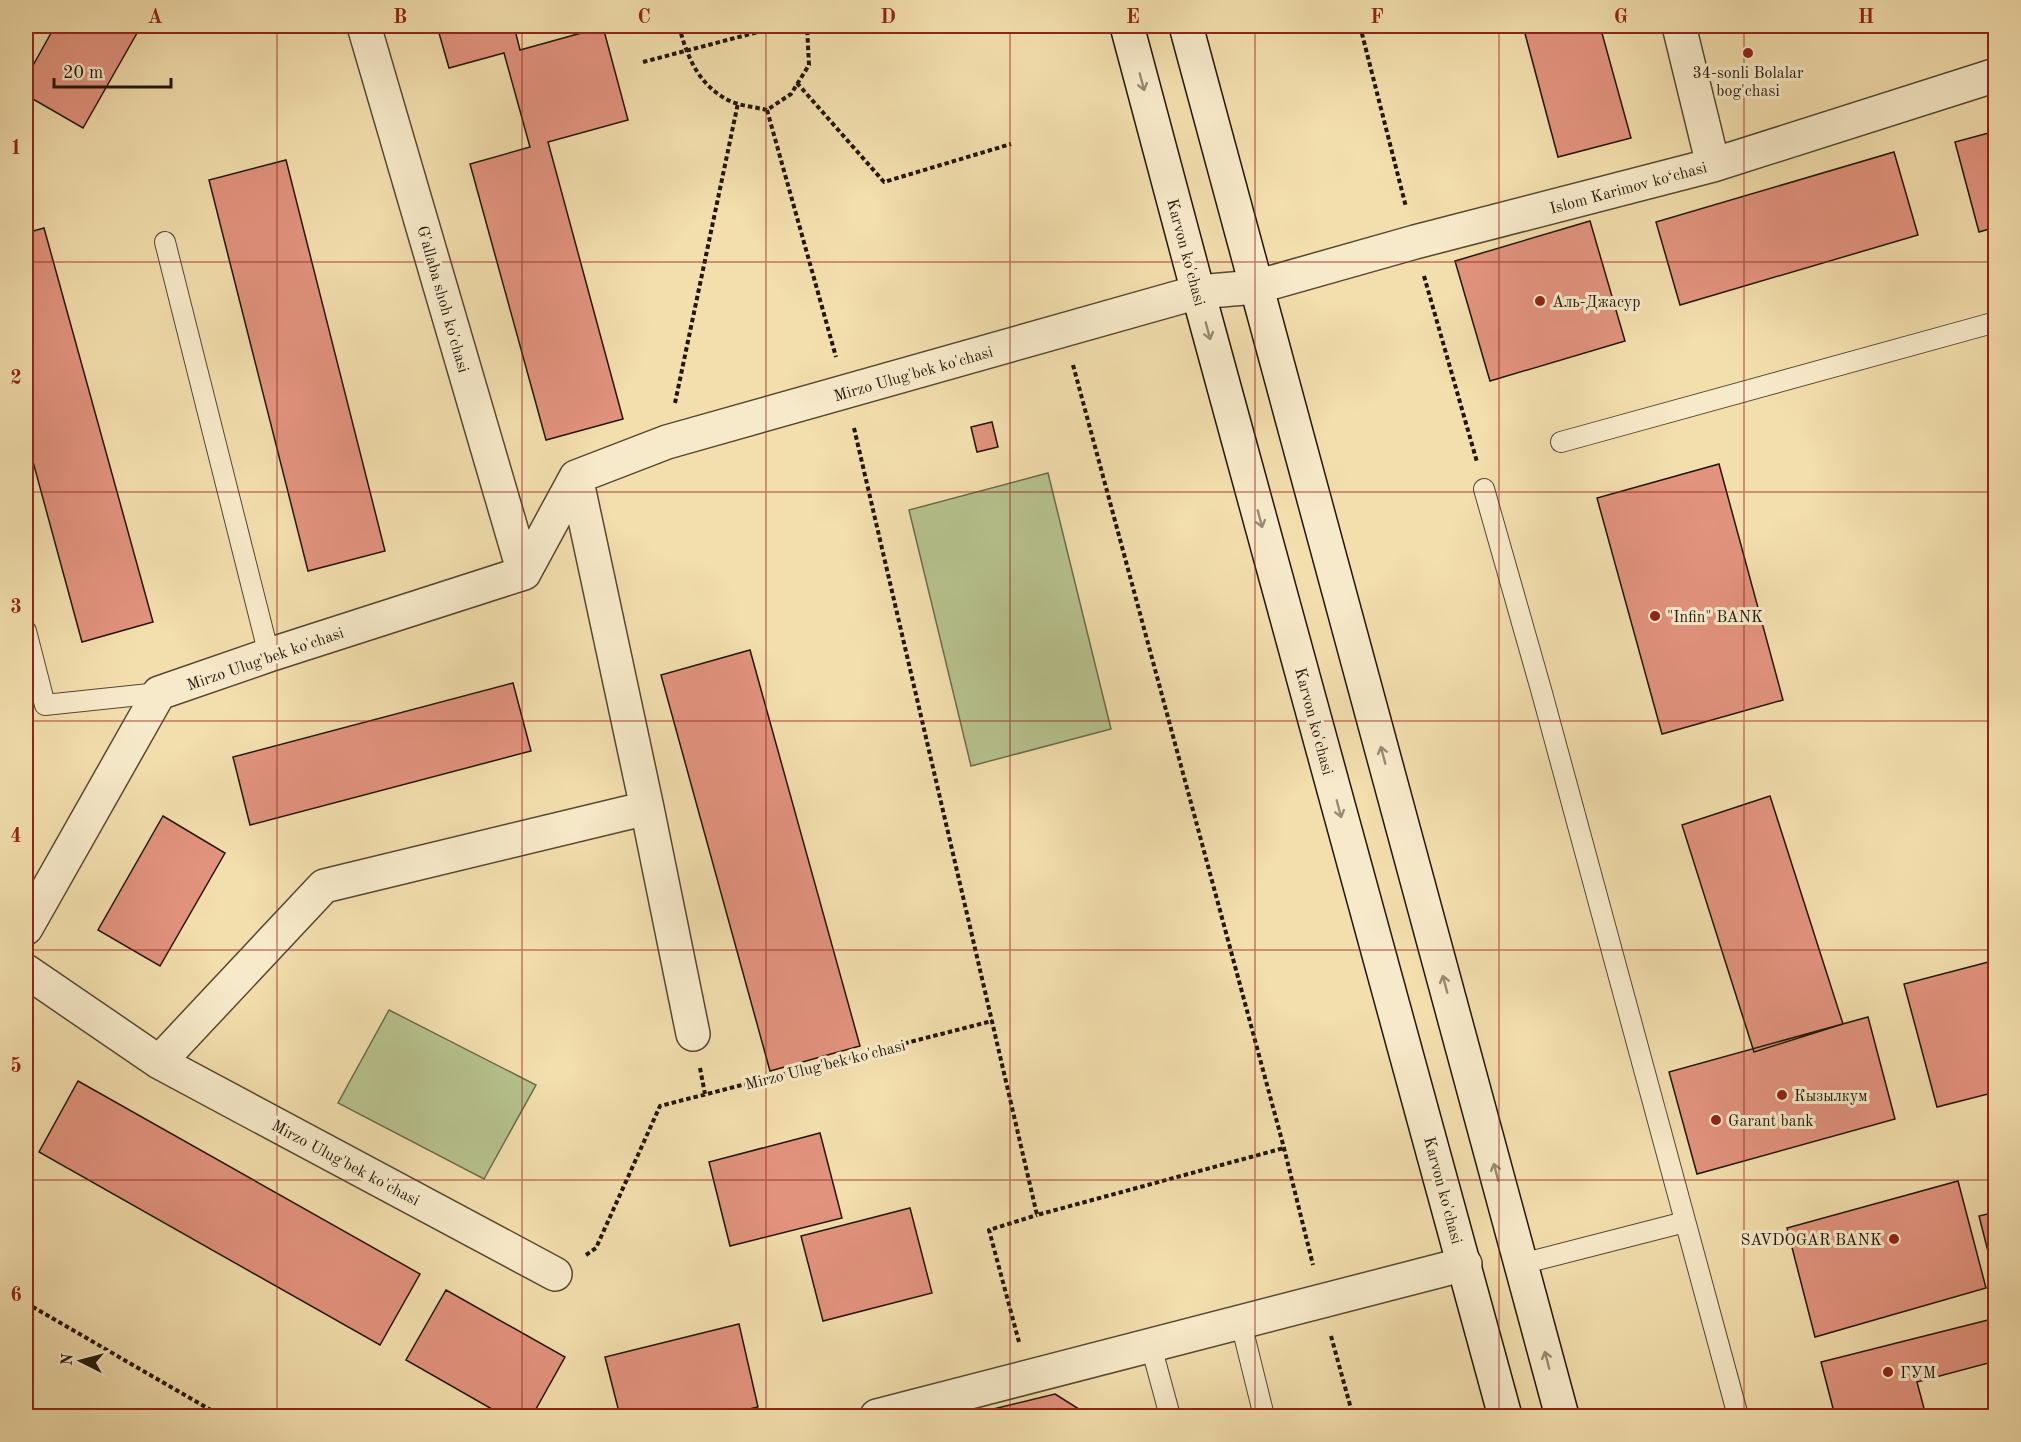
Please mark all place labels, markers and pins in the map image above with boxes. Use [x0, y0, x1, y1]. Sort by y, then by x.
marker: 34-sonli Bolalar bog'chasi [1741, 46, 1755, 60]
place label: 34-sonli Bolalar bog'chasi [1692, 66, 1804, 100]
marker: Аль-Джасур [1533, 294, 1547, 308]
place label: Аль-Джасур [1552, 295, 1641, 311]
marker: "Infin" BANK [1648, 609, 1662, 623]
place label: "Infin" BANK [1667, 610, 1763, 626]
marker: Кызылкум [1775, 1088, 1789, 1102]
place label: Кызылкум [1794, 1089, 1868, 1105]
marker: Garant bank [1709, 1113, 1723, 1127]
place label: Garant bank [1728, 1114, 1814, 1130]
marker: SAVDOGAR BANK [1887, 1232, 1901, 1246]
place label: SAVDOGAR BANK [1741, 1233, 1882, 1249]
marker: ГУМ [1881, 1365, 1895, 1379]
place label: ГУМ [1900, 1366, 1936, 1382]

